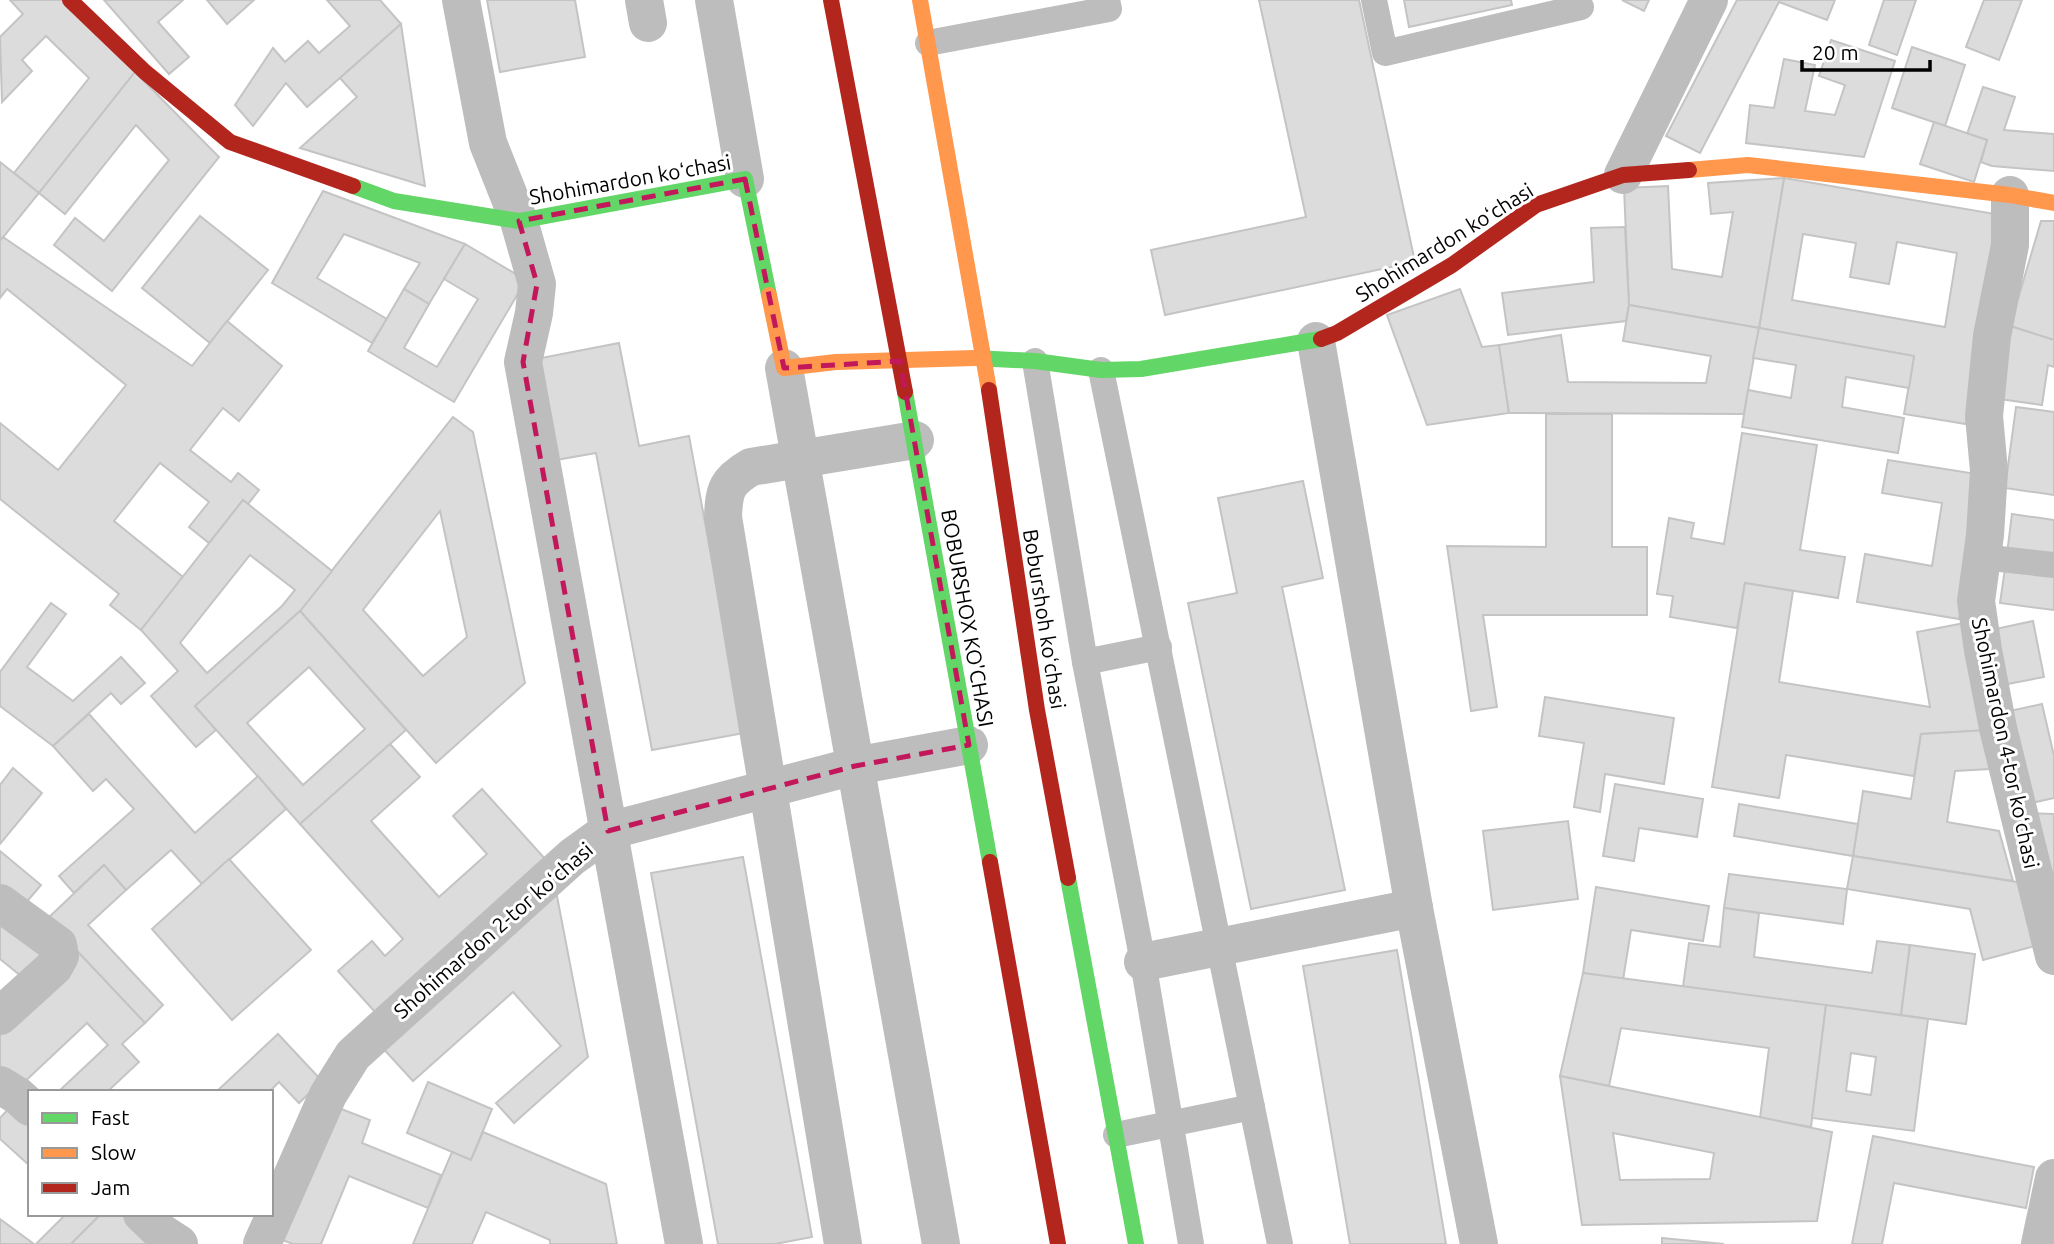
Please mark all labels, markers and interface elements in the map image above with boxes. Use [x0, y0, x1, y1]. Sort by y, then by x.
scale bar [1802, 28, 1930, 72]
text: 20 m [1812, 40, 1859, 64]
street label: Shohimardon koʻchasi [527, 149, 733, 209]
street label: Shohimardon koʻchasi [1351, 178, 1537, 306]
street label: BOBURSHOX KO'CHASI [937, 507, 999, 729]
street label: Boburshoh koʻchasi [1019, 527, 1071, 711]
street label: Shohimardon 4-tor koʻchasi [1968, 615, 2044, 871]
street label: Shohimardon 2-tor koʻchasi [389, 837, 597, 1023]
legend [28, 1090, 273, 1216]
text: Fast [91, 1105, 129, 1129]
text: Slow [91, 1140, 136, 1164]
text: Jam [91, 1175, 130, 1199]

